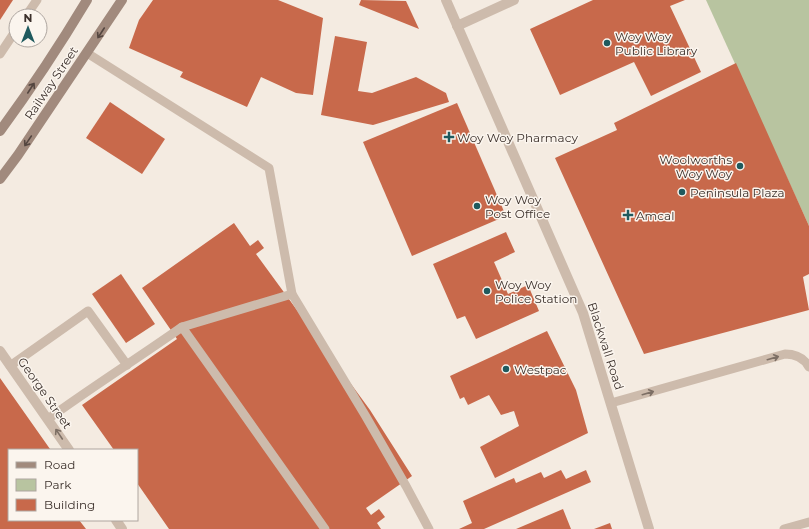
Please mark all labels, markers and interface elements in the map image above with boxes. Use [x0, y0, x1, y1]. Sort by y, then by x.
north arrow [8, 8, 48, 48]
text: N [24, 11, 32, 25]
one-way arrow [96, 27, 105, 38]
place label: Woy Woy Public Library [615, 29, 698, 58]
marker: Woy Woy Public Library [602, 38, 612, 48]
street label: Railway Street [21, 43, 81, 123]
one-way arrow [27, 83, 35, 94]
place label: Woy Woy Pharmacy [457, 130, 578, 145]
marker: Woy Woy Pharmacy [444, 132, 454, 142]
one-way arrow [24, 135, 32, 146]
place label: Woolworths Woy Woy [659, 152, 732, 181]
marker: Woolworths Woy Woy [735, 161, 745, 171]
place label: Peninsula Plaza [690, 185, 785, 200]
marker: Peninsula Plaza [677, 187, 687, 197]
place label: Woy Woy Post Office [485, 192, 550, 221]
marker: Woy Woy Post Office [472, 201, 482, 211]
place label: Amcal [636, 208, 674, 223]
marker: Amcal [623, 210, 633, 220]
place label: Woy Woy Police Station [495, 277, 577, 306]
marker: Woy Woy Police Station [482, 286, 492, 296]
street label: Blackwall Road [585, 300, 627, 392]
one-way arrow [767, 353, 780, 361]
street label: George Street [15, 354, 75, 432]
place label: Westpac [514, 362, 567, 377]
marker: Westpac [501, 364, 511, 374]
one-way arrow [642, 389, 655, 396]
one-way arrow [54, 429, 63, 440]
legend [8, 449, 138, 521]
text: Road [44, 457, 75, 472]
text: Park [44, 477, 72, 492]
text: Building [44, 497, 95, 512]

